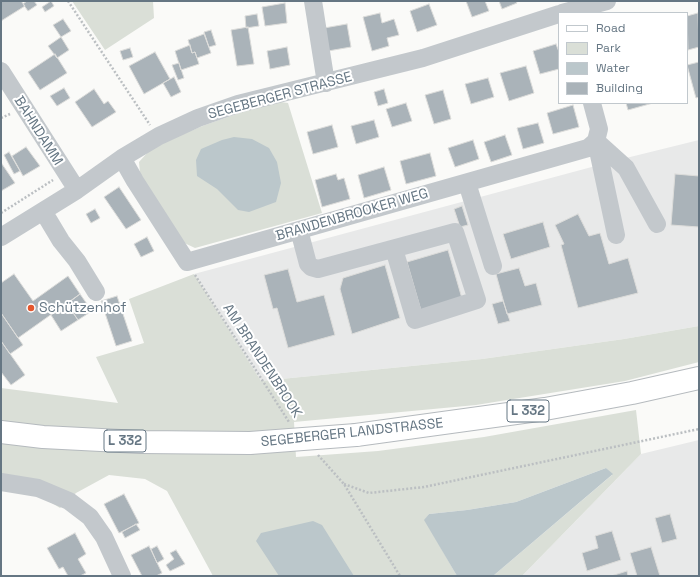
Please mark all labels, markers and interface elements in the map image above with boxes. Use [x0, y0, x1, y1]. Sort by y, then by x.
legend [558, 12, 688, 104]
text: Road [596, 20, 625, 36]
text: Park [596, 40, 621, 56]
text: Water [596, 60, 630, 76]
street label: SEGEBERGER STRASSE [206, 69, 354, 123]
text: Building [596, 80, 643, 96]
street label: BAHNDAMM [10, 93, 66, 169]
street label: BRANDENBROOKER WEG [274, 185, 430, 245]
place label: Schützenhof [39, 300, 126, 316]
street label: AM BRANDENBROOK [219, 301, 305, 421]
marker: Schützenhof [26, 303, 36, 313]
road number: L 332 [507, 400, 549, 422]
street label: SEGEBERGER LANDSTRASSE [260, 415, 444, 451]
road number: L 332 [104, 430, 146, 452]

